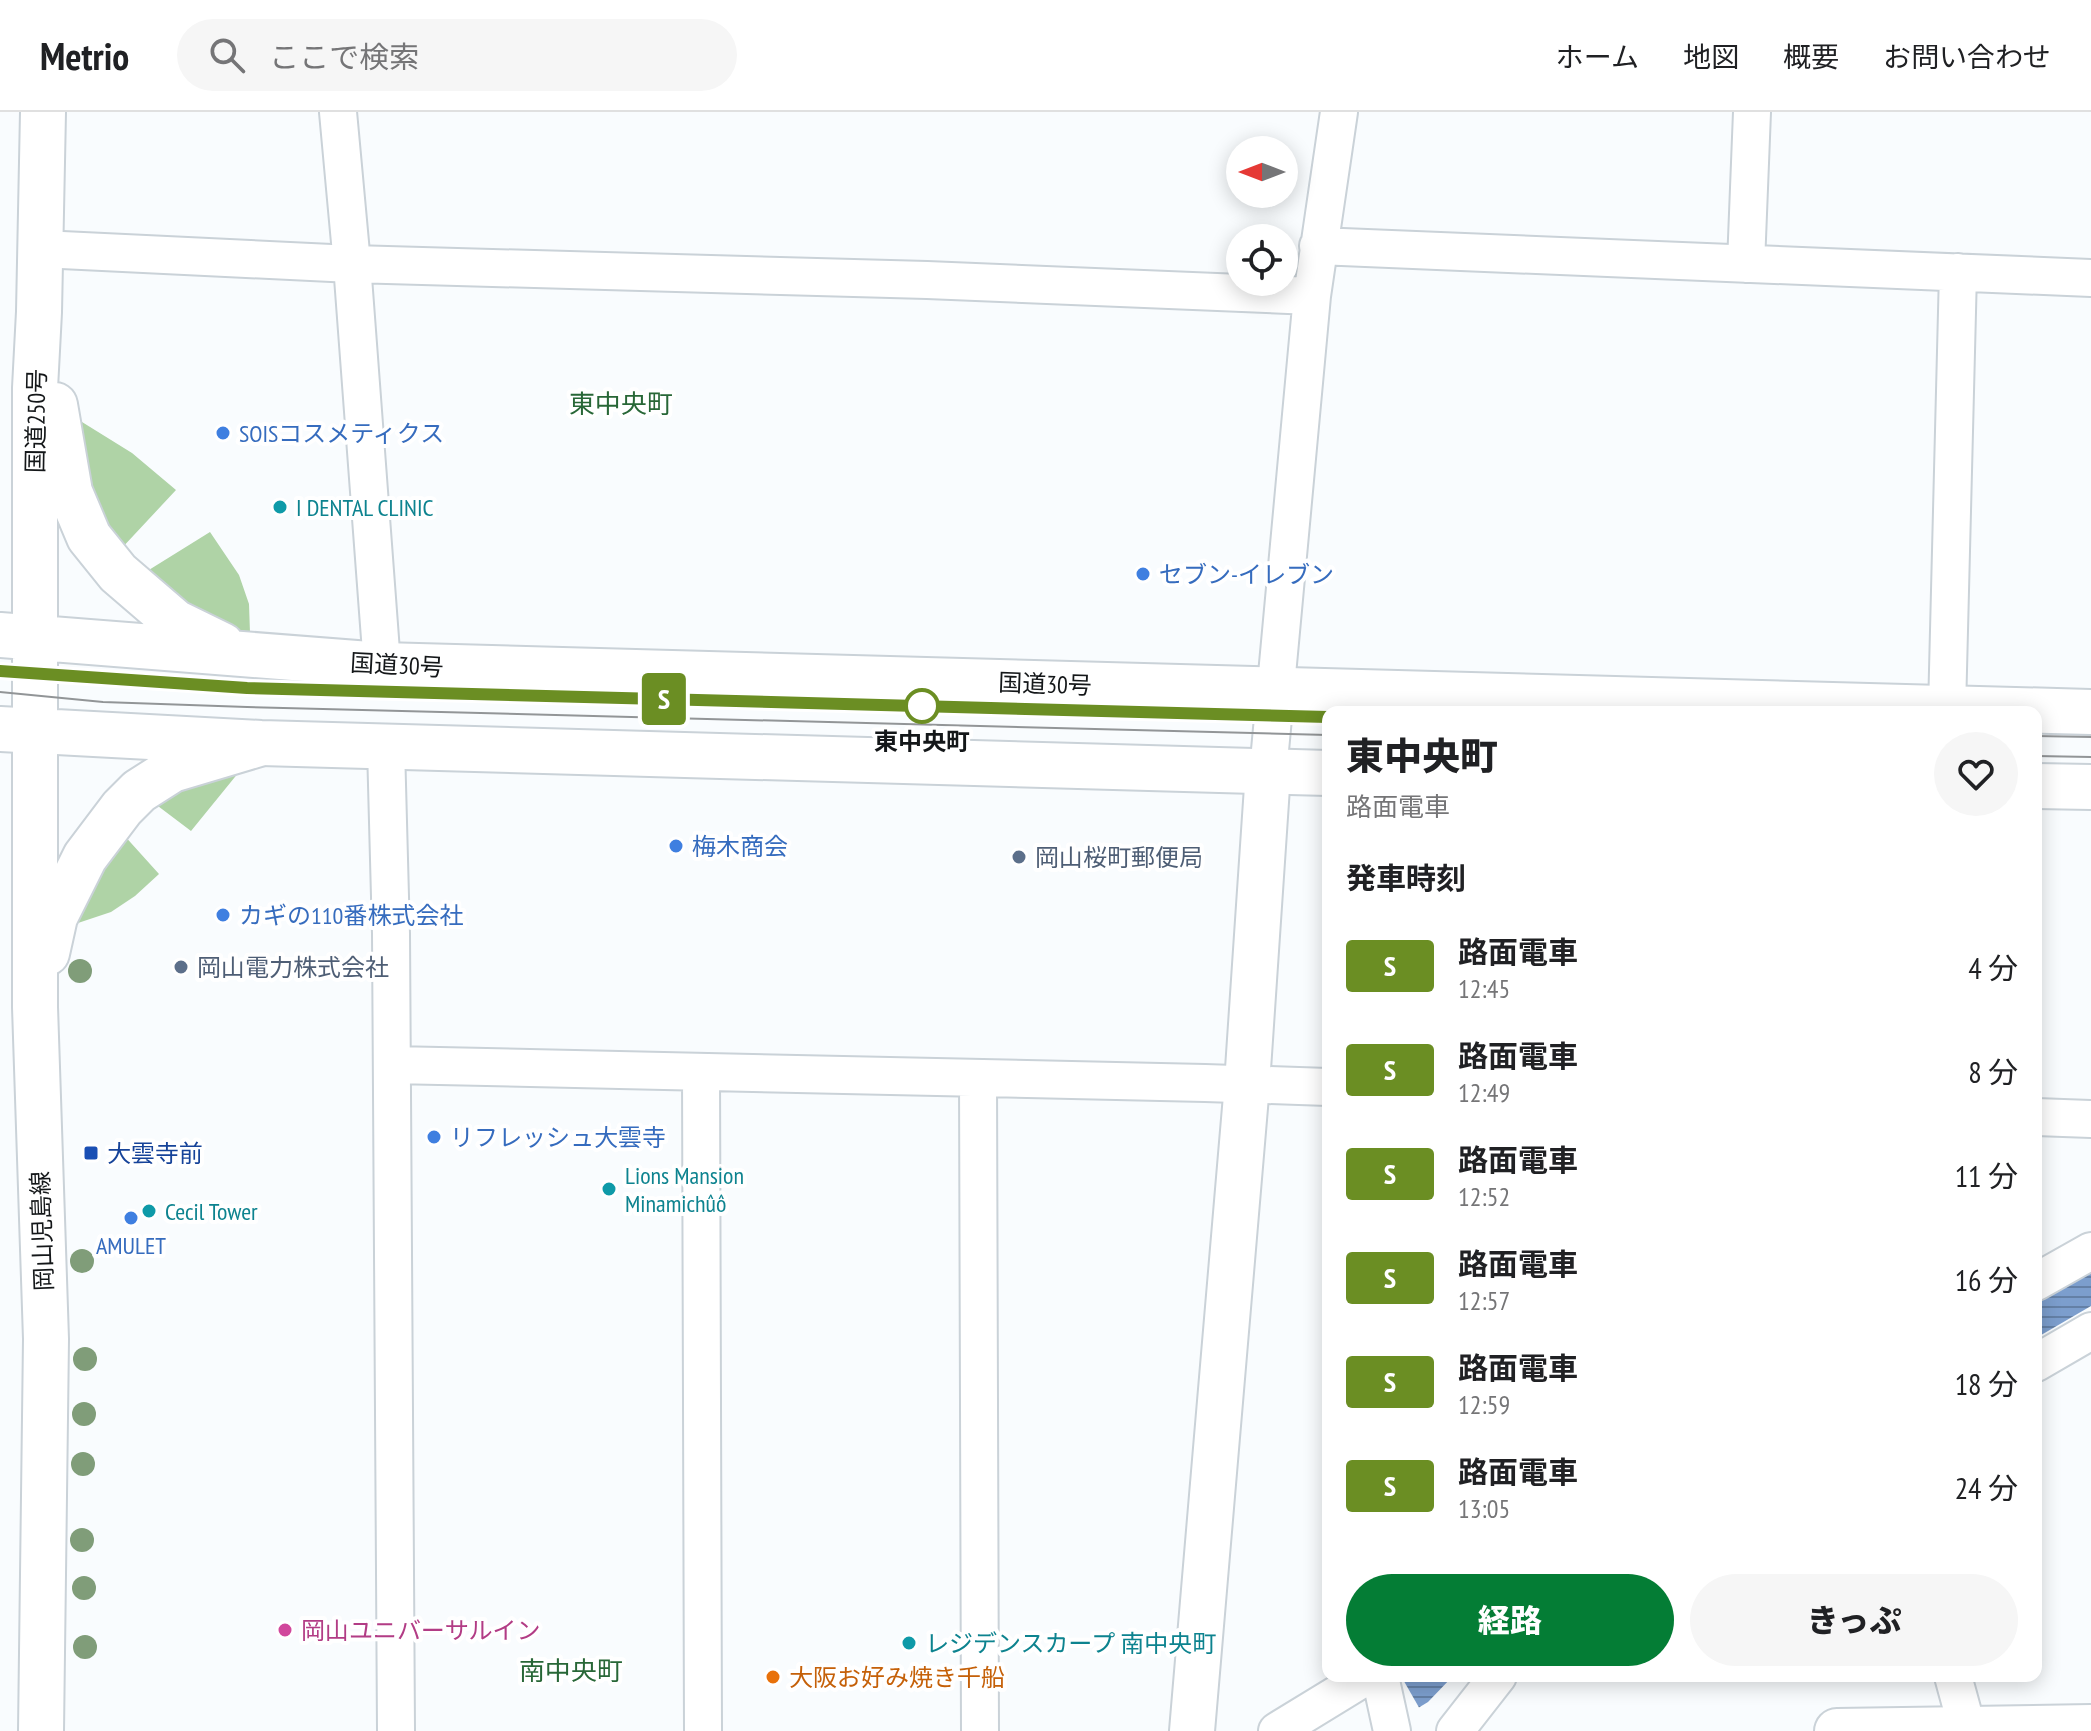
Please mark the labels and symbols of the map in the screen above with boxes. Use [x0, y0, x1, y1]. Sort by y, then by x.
north arrow [1226, 136, 1298, 208]
street label: 国道250号 [20, 369, 52, 473]
district label: 東中央町 [569, 387, 673, 420]
place label: SOISコスメティクス [239, 418, 444, 449]
marker: SOISコスメティクス [214, 424, 232, 442]
place label: I DENTAL CLINIC [296, 492, 434, 523]
marker: I DENTAL CLINIC [271, 498, 289, 516]
place label: セブン-イレブン [1159, 559, 1334, 590]
marker: セブン-イレブン [1134, 565, 1152, 583]
street label: 国道30号 [349, 647, 445, 683]
street label: 国道30号 [998, 667, 1092, 701]
line badge: S [638, 673, 690, 725]
marker: 東中央町 [905, 689, 939, 723]
place label: 東中央町 [874, 726, 970, 757]
place label: 梅木商会 [692, 831, 788, 862]
marker: 梅木商会 [667, 837, 685, 855]
place label: 岡山桜町郵便局 [1035, 842, 1203, 873]
marker: 岡山桜町郵便局 [1010, 848, 1028, 866]
place label: カギの110番株式会社 [239, 900, 463, 931]
marker: カギの110番株式会社 [214, 906, 232, 924]
place label: 岡山電力株式会社 [197, 952, 389, 983]
marker: 岡山電力株式会社 [172, 958, 190, 976]
place label: リフレッシュ大雲寺 [450, 1122, 666, 1153]
marker: リフレッシュ大雲寺 [425, 1128, 443, 1146]
place label: 大雲寺前 [107, 1138, 203, 1169]
marker: 大雲寺前 [82, 1144, 100, 1162]
place label: Lions Mansion Minamichûô [625, 1160, 744, 1219]
street label: 岡山児島線 [24, 1170, 60, 1292]
marker: Lions Mansion Minamichûô [600, 1180, 618, 1198]
place label: Cecil Tower [165, 1196, 258, 1227]
marker: Cecil Tower [140, 1202, 158, 1220]
marker: AMULET [122, 1209, 140, 1227]
place label: AMULET [96, 1230, 166, 1261]
place label: 岡山ユニバーサルイン [301, 1615, 541, 1646]
marker: 岡山ユニバーサルイン [276, 1621, 294, 1639]
place label: レジデンスカープ 南中央町 [925, 1628, 1216, 1659]
marker: レジデンスカープ 南中央町 [900, 1634, 918, 1652]
district label: 南中央町 [519, 1654, 623, 1687]
place label: 大阪お好み焼き千船 [789, 1662, 1005, 1693]
marker: 大阪お好み焼き千船 [764, 1668, 782, 1686]

